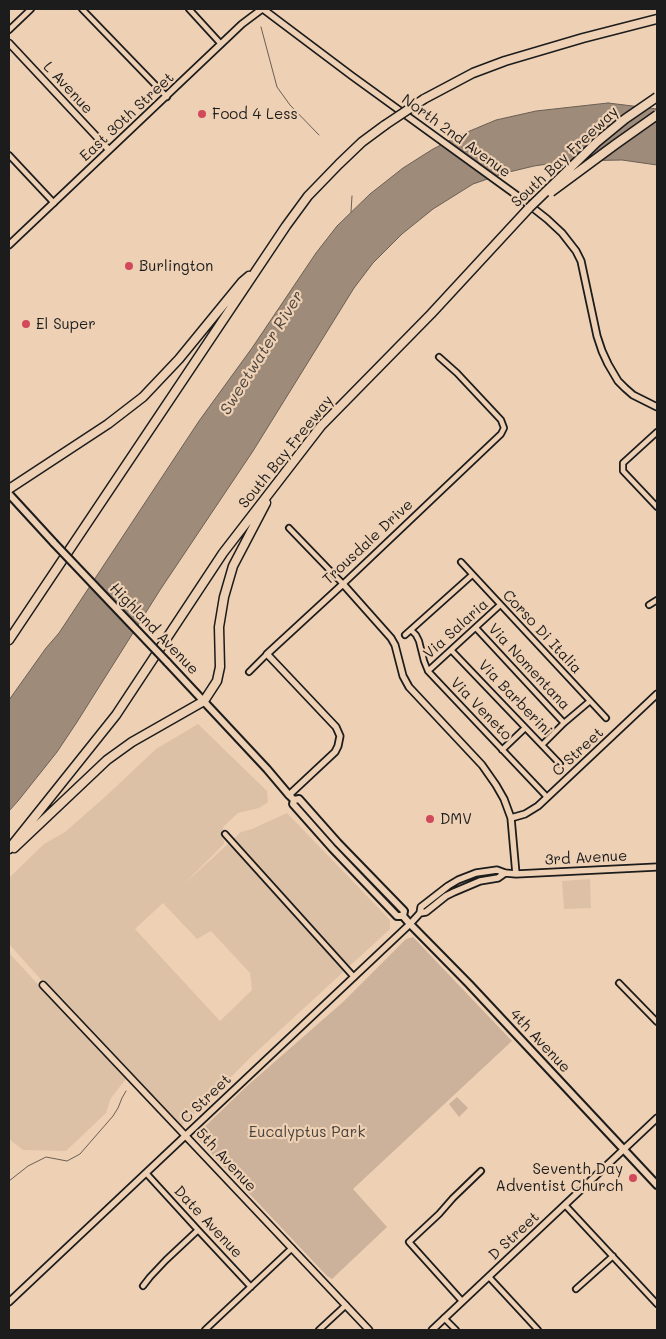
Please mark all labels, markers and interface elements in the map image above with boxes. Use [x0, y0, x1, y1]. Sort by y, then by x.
street label: L Avenue [39, 58, 97, 118]
street label: East 30th Street [76, 69, 178, 165]
street label: North 2nd Avenue [398, 90, 514, 182]
street label: South Bay Freeway [508, 103, 622, 211]
place label: Food 4 Less [212, 105, 298, 123]
marker: Food 4 Less [196, 108, 208, 120]
place label: Burlington [139, 257, 213, 275]
marker: Burlington [123, 260, 135, 272]
water label: Sweetwater River [216, 288, 308, 418]
place label: El Super [36, 315, 96, 333]
marker: El Super [20, 318, 32, 330]
street label: South Bay Freeway [235, 392, 337, 512]
street label: Trousdale Drive [319, 496, 417, 588]
street label: Highland Avenue [106, 580, 202, 678]
street label: Corso Di Italia [499, 586, 585, 678]
street label: Via Salaria [420, 595, 492, 663]
street label: Via Nomentana [484, 620, 574, 714]
street label: Via Barberini [474, 656, 556, 740]
street label: Via Veneto [447, 674, 515, 744]
street label: C Street [549, 724, 607, 780]
place label: DMV [440, 810, 472, 828]
marker: DMV [424, 813, 436, 825]
street label: 3rd Avenue [544, 847, 628, 869]
street label: 4th Avenue [506, 1005, 574, 1077]
street label: C Street [177, 1071, 235, 1127]
park label: Eucalyptus Park [249, 1123, 365, 1141]
street label: 5th Avenue [192, 1124, 260, 1196]
place label: Seventh Day Adventist Church [496, 1160, 623, 1195]
marker: Seventh Day Adventist Church [627, 1172, 639, 1184]
street label: Date Avenue [170, 1182, 246, 1262]
street label: D Street [485, 1208, 543, 1264]

